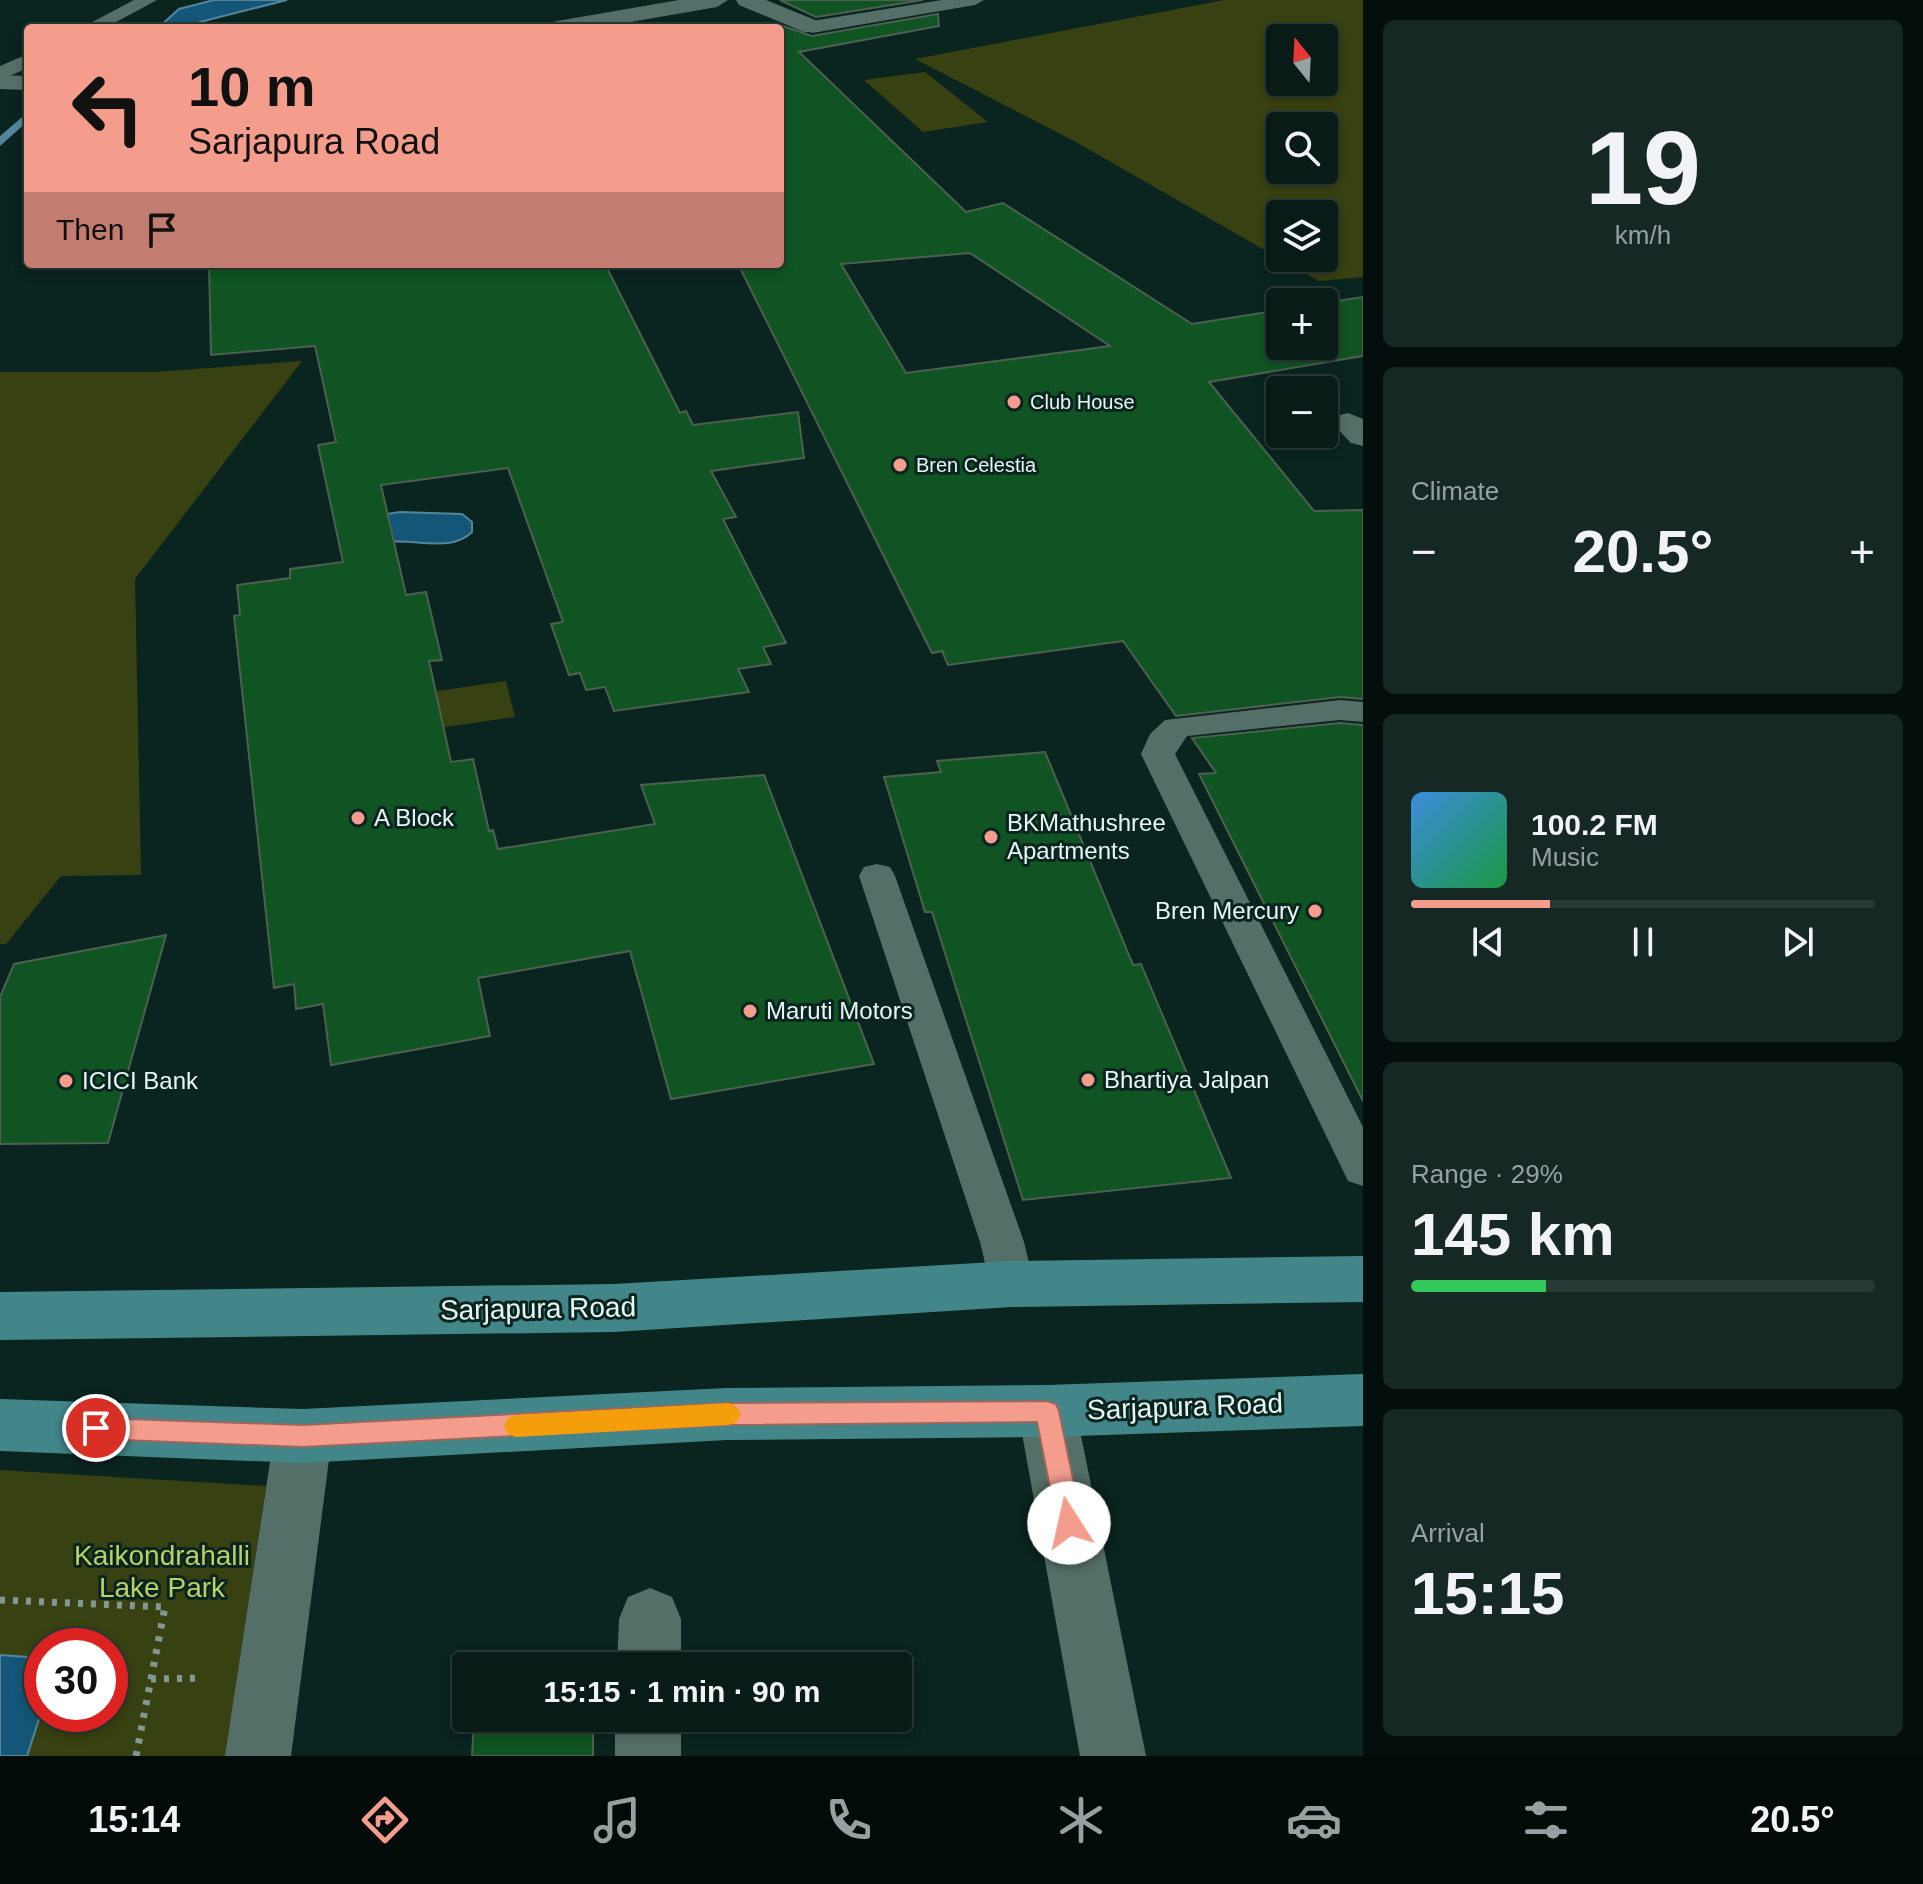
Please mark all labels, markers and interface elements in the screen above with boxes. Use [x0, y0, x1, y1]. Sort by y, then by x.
north arrow [1266, 24, 1338, 96]
map controls [1266, 24, 1338, 448]
text: 10 m [188, 55, 316, 118]
icon: left [56, 56, 160, 160]
text: 19 [1585, 110, 1701, 226]
button: search [1266, 112, 1338, 184]
text: Sarjapura Road [188, 121, 440, 162]
button: layers [1266, 200, 1338, 272]
icon: arrive [140, 208, 184, 252]
text: Then [56, 213, 124, 246]
text: km/h [1615, 220, 1671, 250]
button: + [1266, 288, 1338, 360]
button: − [1266, 376, 1338, 448]
place label: Club House [1030, 391, 1135, 413]
marker: Club House [1005, 393, 1023, 411]
place label: Bren Celestia [916, 454, 1037, 476]
marker: Bren Celestia [891, 456, 909, 474]
text: Climate [1411, 476, 1499, 506]
text: 20.5° [1573, 518, 1713, 585]
text: − [1411, 527, 1437, 576]
text: + [1849, 527, 1875, 576]
place label: A Block [374, 804, 455, 831]
text: 100.2 FM [1531, 808, 1658, 841]
marker: A Block [349, 809, 367, 827]
place label: BKMathushree Apartments [1007, 809, 1166, 864]
marker: BKMathushree Apartments [982, 828, 1000, 846]
text: Music [1531, 842, 1599, 872]
place label: Bren Mercury [1155, 897, 1299, 924]
marker: Bren Mercury [1306, 902, 1324, 920]
icon: previous [1466, 920, 1510, 964]
icon: pause [1621, 920, 1665, 964]
icon: next [1776, 920, 1820, 964]
place label: Maruti Motors [766, 997, 913, 1024]
marker: Maruti Motors [741, 1002, 759, 1020]
place label: Bhartiya Jalpan [1104, 1066, 1269, 1093]
place label: ICICI Bank [82, 1067, 199, 1094]
marker: Bhartiya Jalpan [1079, 1071, 1097, 1089]
marker: ICICI Bank [57, 1072, 75, 1090]
text: Range · 29% [1411, 1159, 1563, 1189]
text: 145 km [1411, 1201, 1615, 1268]
street label: Sarjapura Road [440, 1291, 636, 1326]
street label: Sarjapura Road [1086, 1388, 1284, 1425]
pin [62, 1394, 130, 1462]
icon: arrive [74, 1406, 118, 1450]
position arrow [1027, 1481, 1111, 1565]
text: Arrival [1411, 1518, 1485, 1548]
park label: Kaikondrahalli Lake Park [74, 1540, 250, 1603]
text: 15:15 [1411, 1560, 1564, 1627]
speed limit sign: 30 [24, 1628, 128, 1732]
text: 15:15 · 1 min · 90 m [544, 1675, 820, 1708]
icon: directions [357, 1792, 413, 1848]
icon: music [589, 1792, 645, 1848]
icon: phone [821, 1792, 877, 1848]
icon: climate [1053, 1792, 1109, 1848]
icon: car [1286, 1792, 1342, 1848]
icon: filters [1518, 1792, 1574, 1848]
text: 15:14 [88, 1799, 180, 1840]
text: 20.5° [1750, 1799, 1835, 1840]

